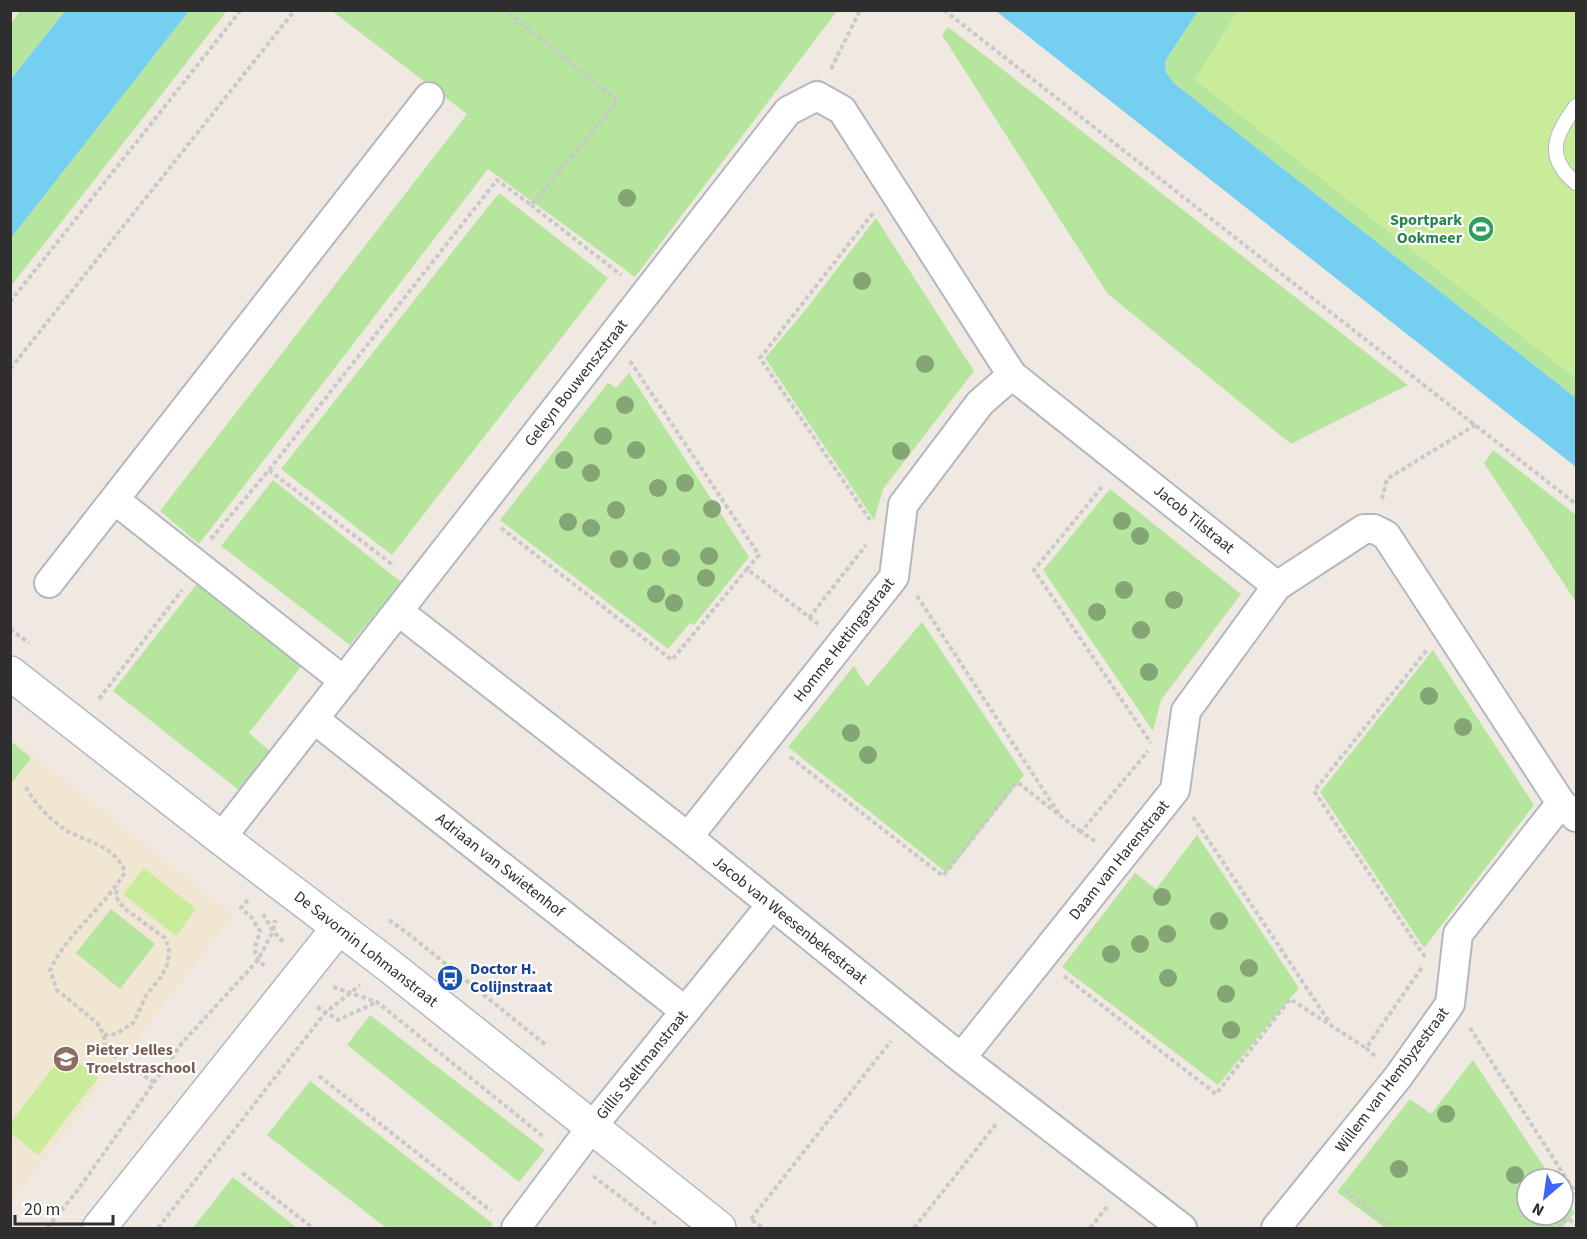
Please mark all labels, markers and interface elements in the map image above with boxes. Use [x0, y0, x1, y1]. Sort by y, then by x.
place label: Sportpark Ookmeer [1390, 209, 1463, 249]
sports icon: Sportpark Ookmeer [1466, 214, 1496, 244]
street label: Geleyn Bouwenszstraat [519, 314, 633, 451]
street label: Jacob Tilstraat [1149, 480, 1240, 559]
street label: Homme Hettingastraat [788, 573, 900, 707]
street label: Daam van Harenstraat [1064, 795, 1175, 925]
street label: Adriaan van Swietenhof [431, 808, 570, 923]
street label: Jacob van Weesenbekestraat [708, 851, 872, 990]
street label: De Savornin Lohmanstraat [289, 886, 443, 1013]
place label: Doctor H. Colijnstraat [470, 958, 552, 998]
bus stop icon: Doctor H. Colijnstraat [435, 963, 465, 993]
street label: Willem van Hembyzestraat [1330, 1002, 1454, 1157]
street label: Gillis Steltmanstraat [591, 1005, 693, 1124]
place label: Pieter Jelles Troelstraschool [86, 1039, 196, 1079]
school or university icon: Pieter Jelles Troelstraschool [51, 1044, 81, 1074]
north arrow [1515, 1167, 1575, 1227]
scale bar [15, 1188, 112, 1226]
text: 20 m [24, 1197, 60, 1222]
text: N [1528, 1197, 1548, 1221]

